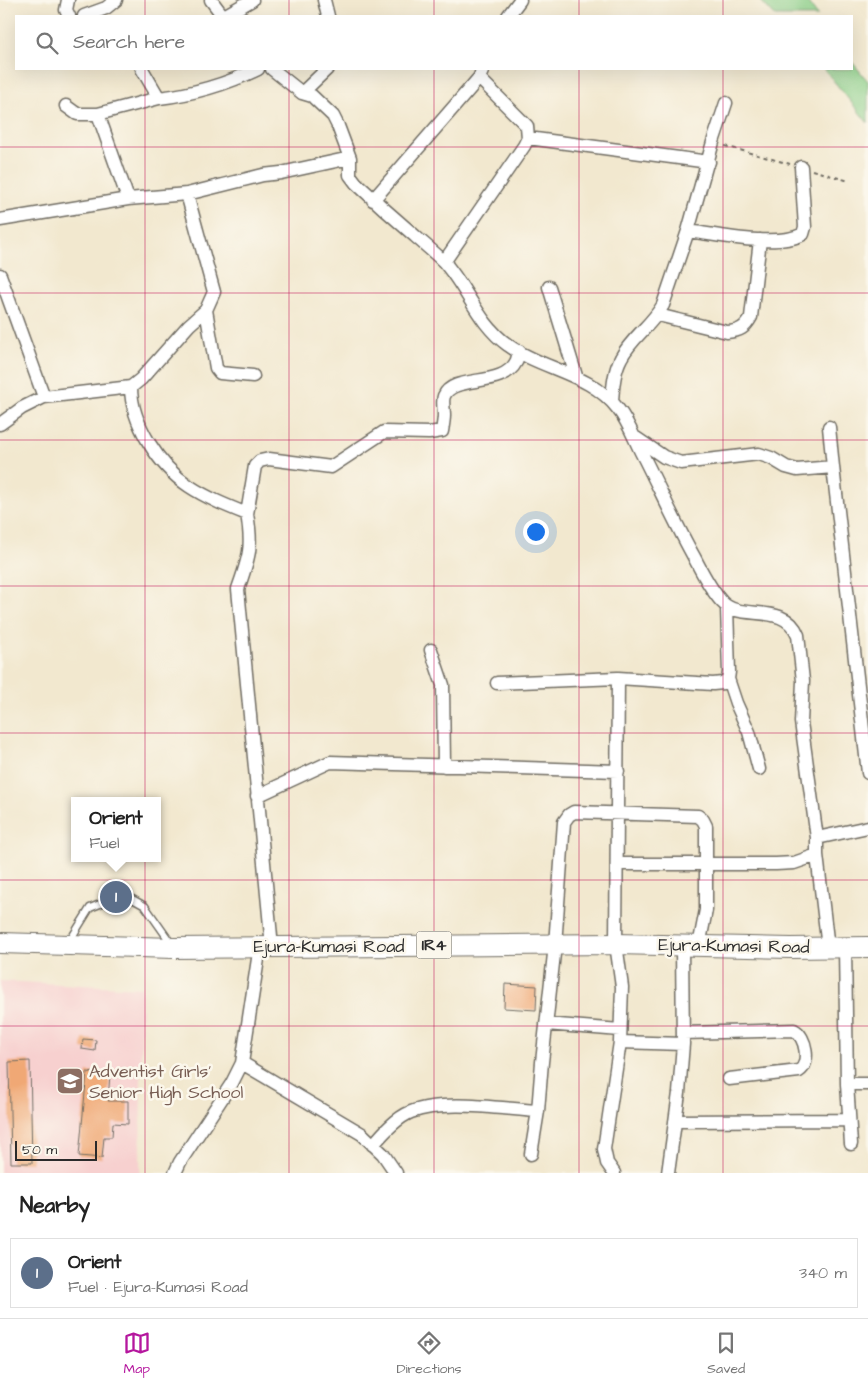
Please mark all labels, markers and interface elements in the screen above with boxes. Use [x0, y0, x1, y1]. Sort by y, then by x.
search box [15, 15, 853, 70]
icon: search [33, 29, 61, 57]
text: Search here [73, 29, 185, 56]
your location [523, 519, 549, 545]
popup [71, 797, 161, 862]
text: Orient [89, 805, 143, 832]
text: Fuel [89, 832, 120, 854]
pin: 1 [100, 878, 132, 916]
road number: IR4 [416, 932, 452, 958]
street label: Ejura-Kumasi Road [658, 932, 810, 960]
street label: Ejura-Kumasi Road [253, 934, 405, 959]
place label: Adventist Girls' Senior High School [89, 1059, 243, 1106]
school or university icon: Adventist Girls' Senior High School [55, 1066, 85, 1096]
scale bar [15, 1138, 98, 1161]
text: 50 m [22, 1140, 57, 1160]
text: Nearby [20, 1191, 90, 1220]
text: Orient [68, 1249, 122, 1276]
text: 1 [36, 1262, 38, 1284]
text: 340 m [799, 1262, 847, 1284]
text: Fuel · Ejura-Kumasi Road [68, 1276, 248, 1298]
tab: Map [123, 1329, 151, 1379]
tab: Directions [396, 1329, 461, 1379]
tab: Saved [707, 1329, 745, 1379]

